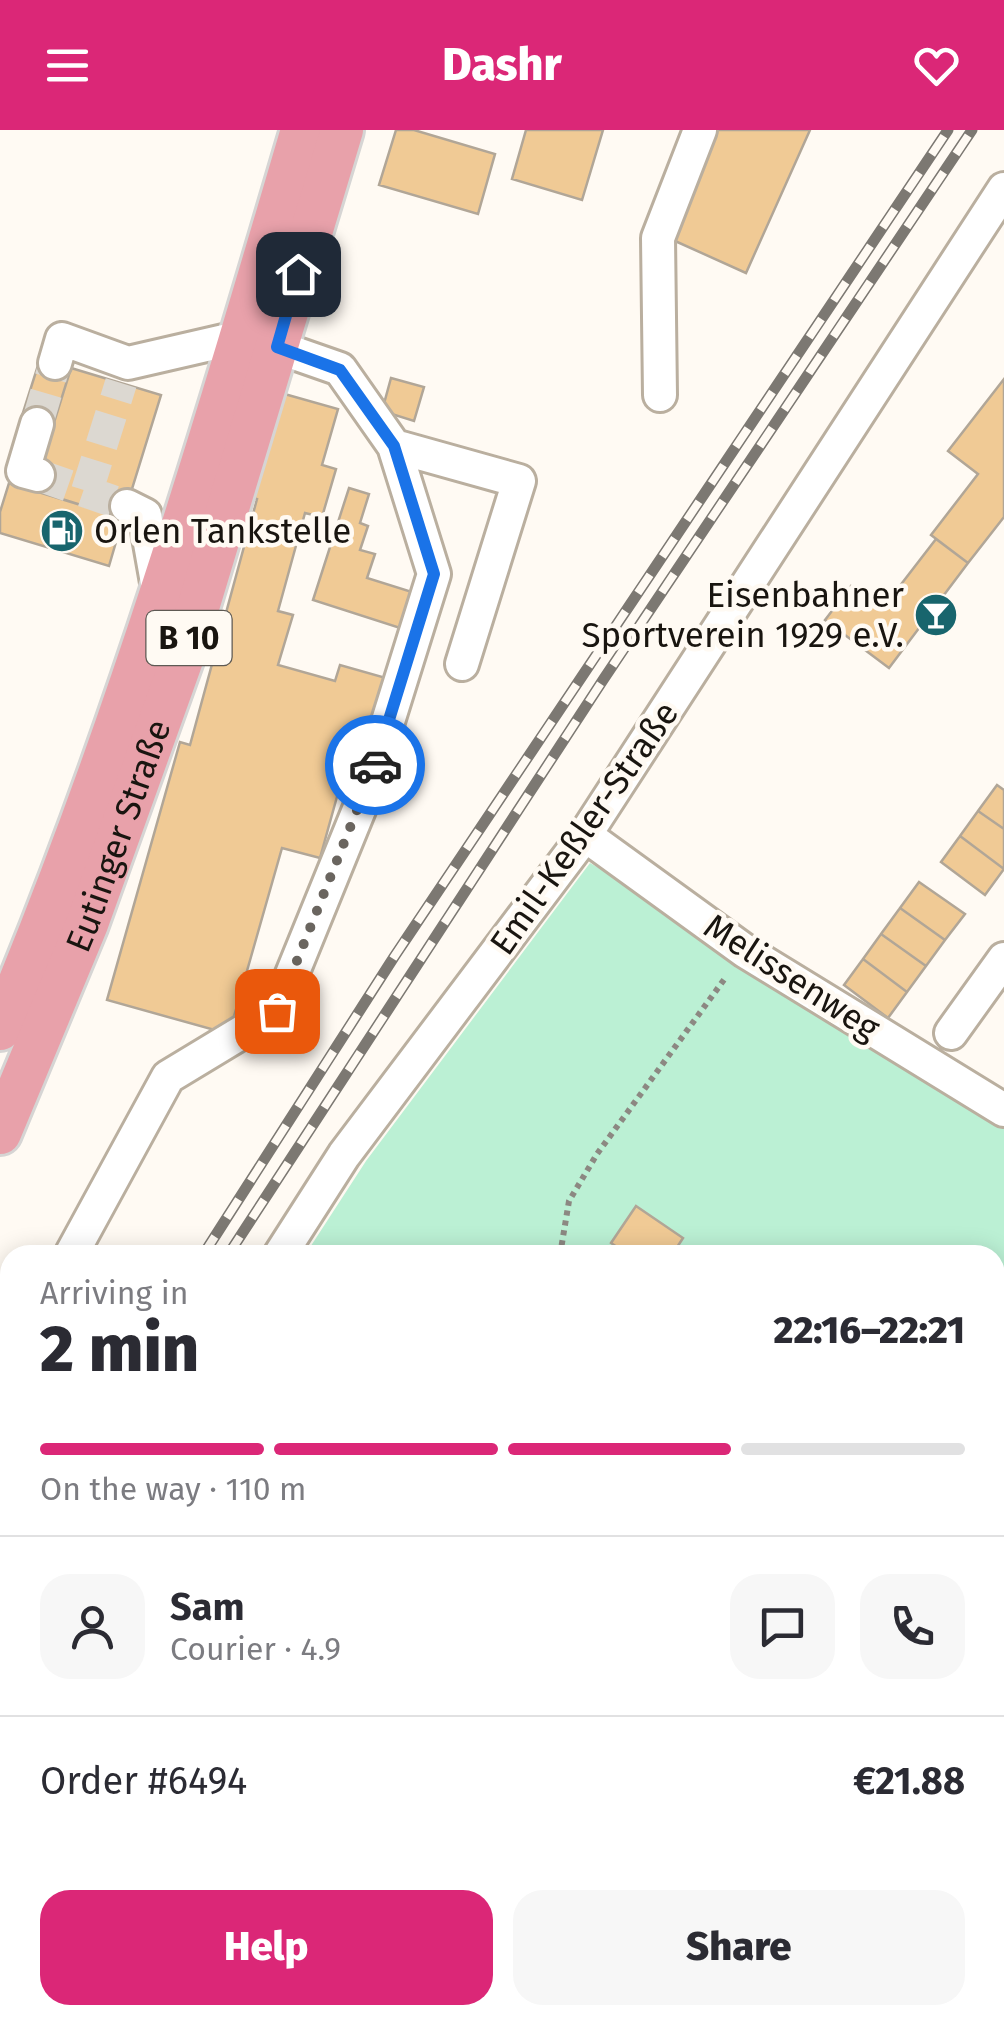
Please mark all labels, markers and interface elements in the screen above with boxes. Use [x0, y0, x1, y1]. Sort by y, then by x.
icon: menu [40, 38, 95, 93]
text: Dashr [442, 38, 562, 92]
icon: heart [909, 38, 964, 93]
pin [256, 232, 341, 317]
icon: home [271, 247, 326, 302]
fuel station icon: Orlen Tankstelle [39, 508, 85, 554]
place label: Orlen Tankstelle [94, 510, 351, 552]
place label: Eisenbahner Sportverein 1929 e.V. [582, 574, 904, 656]
bar icon: Eisenbahner Sportverein 1929 e.V. [913, 592, 959, 638]
road number: B 10 [146, 611, 232, 665]
street label: Emil-Keßler-Straße [481, 693, 687, 963]
street label: Eutinger Straße [57, 714, 180, 958]
courier [325, 715, 425, 815]
icon: car [348, 738, 403, 793]
street label: Melissenweg [696, 905, 888, 1050]
pin [235, 969, 320, 1054]
icon: bag [250, 984, 305, 1039]
text: Arriving in [40, 1274, 188, 1312]
text: 22:16–22:21 [774, 1307, 965, 1353]
text: 2 min [40, 1310, 199, 1388]
text: On the way · 110 m [40, 1470, 307, 1508]
button: person [40, 1574, 145, 1679]
button: chat [730, 1574, 835, 1679]
button: phone [860, 1574, 965, 1679]
text: Sam [170, 1584, 245, 1630]
text: Courier · 4.9 [170, 1630, 341, 1668]
text: Order #6494 [40, 1758, 247, 1804]
text: €21.88 [853, 1758, 965, 1804]
button: Help [40, 1890, 493, 2005]
button: Share [513, 1890, 965, 2005]

